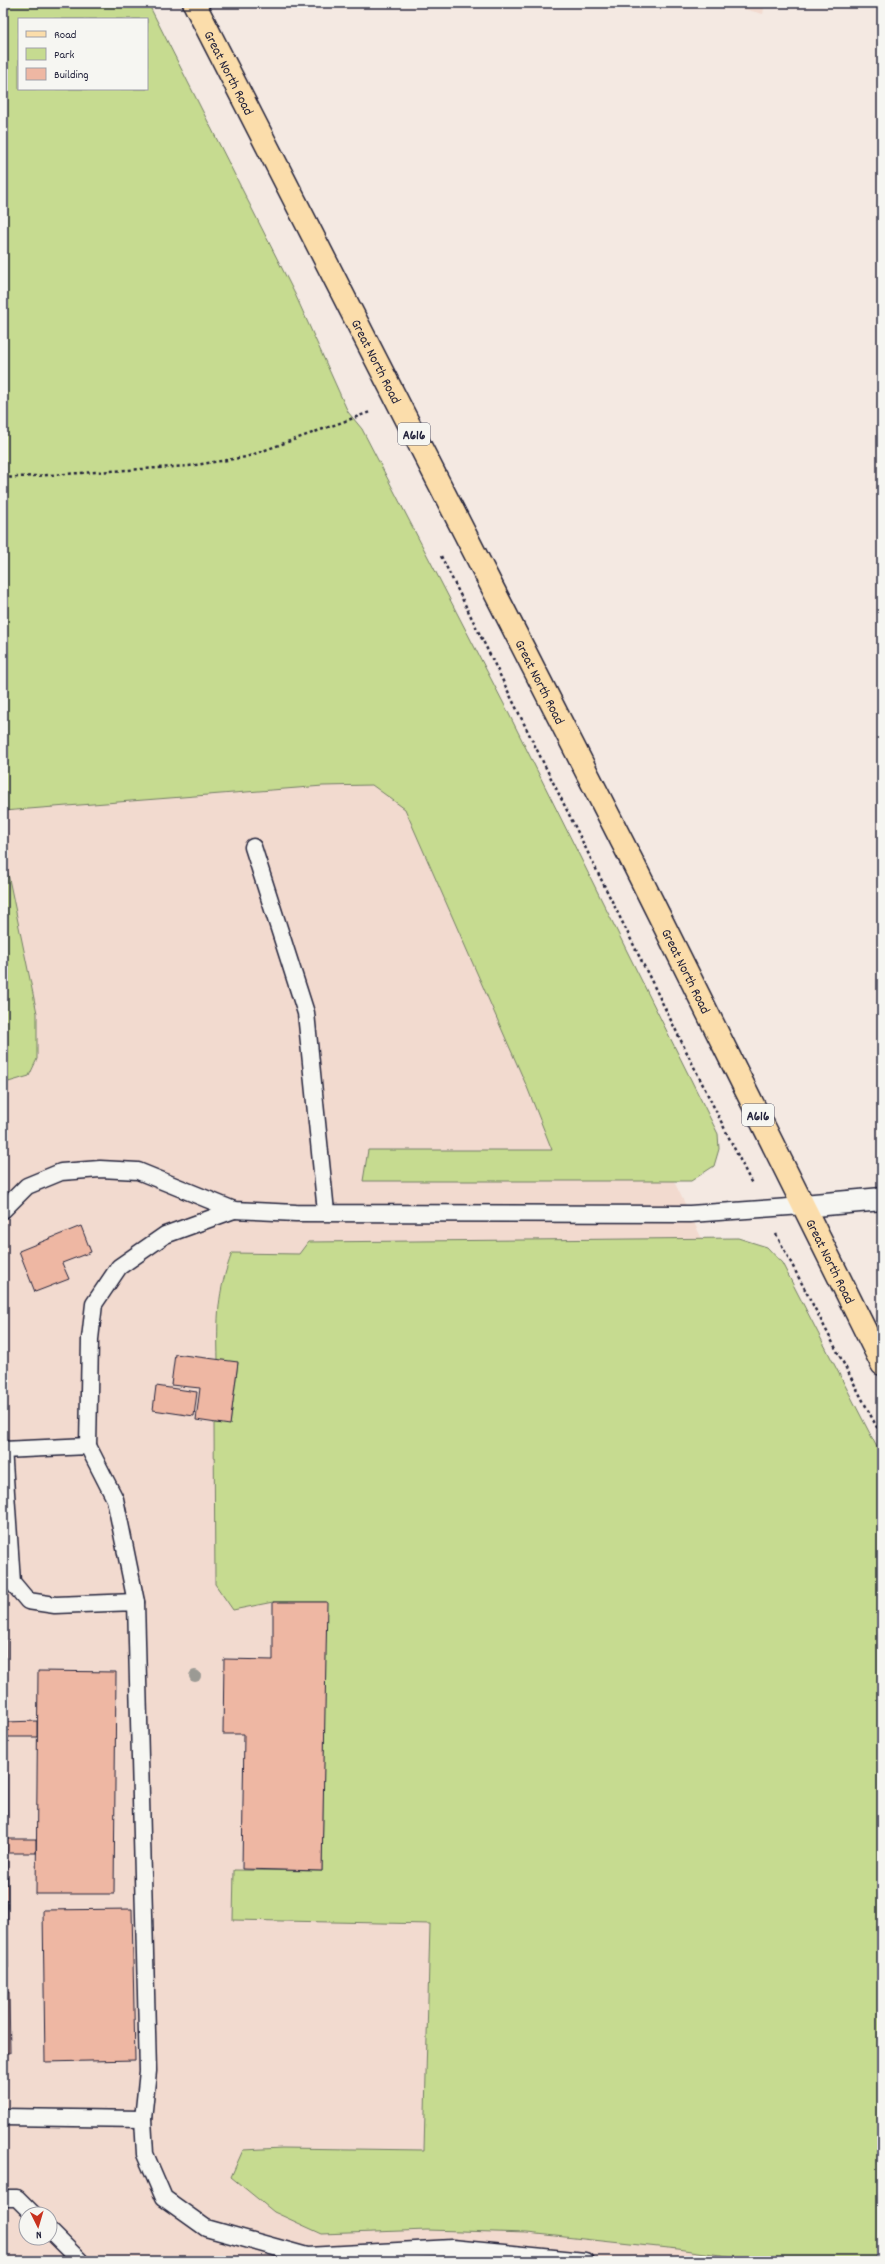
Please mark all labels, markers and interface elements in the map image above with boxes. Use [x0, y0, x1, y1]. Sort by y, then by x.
legend [18, 18, 148, 90]
text: Road [54, 27, 76, 44]
street label: Great North Road [198, 28, 258, 119]
text: Park [54, 47, 75, 64]
text: Building [54, 67, 89, 84]
street label: Great North Road [345, 316, 405, 408]
road number: A616 [398, 423, 430, 445]
street label: Great North Road [509, 637, 569, 728]
street label: Great North Road [655, 926, 714, 1018]
road number: A616 [742, 1104, 774, 1126]
street label: Great North Road [799, 1216, 859, 1308]
north arrow [18, 2206, 58, 2246]
text: N [35, 2226, 42, 2242]

